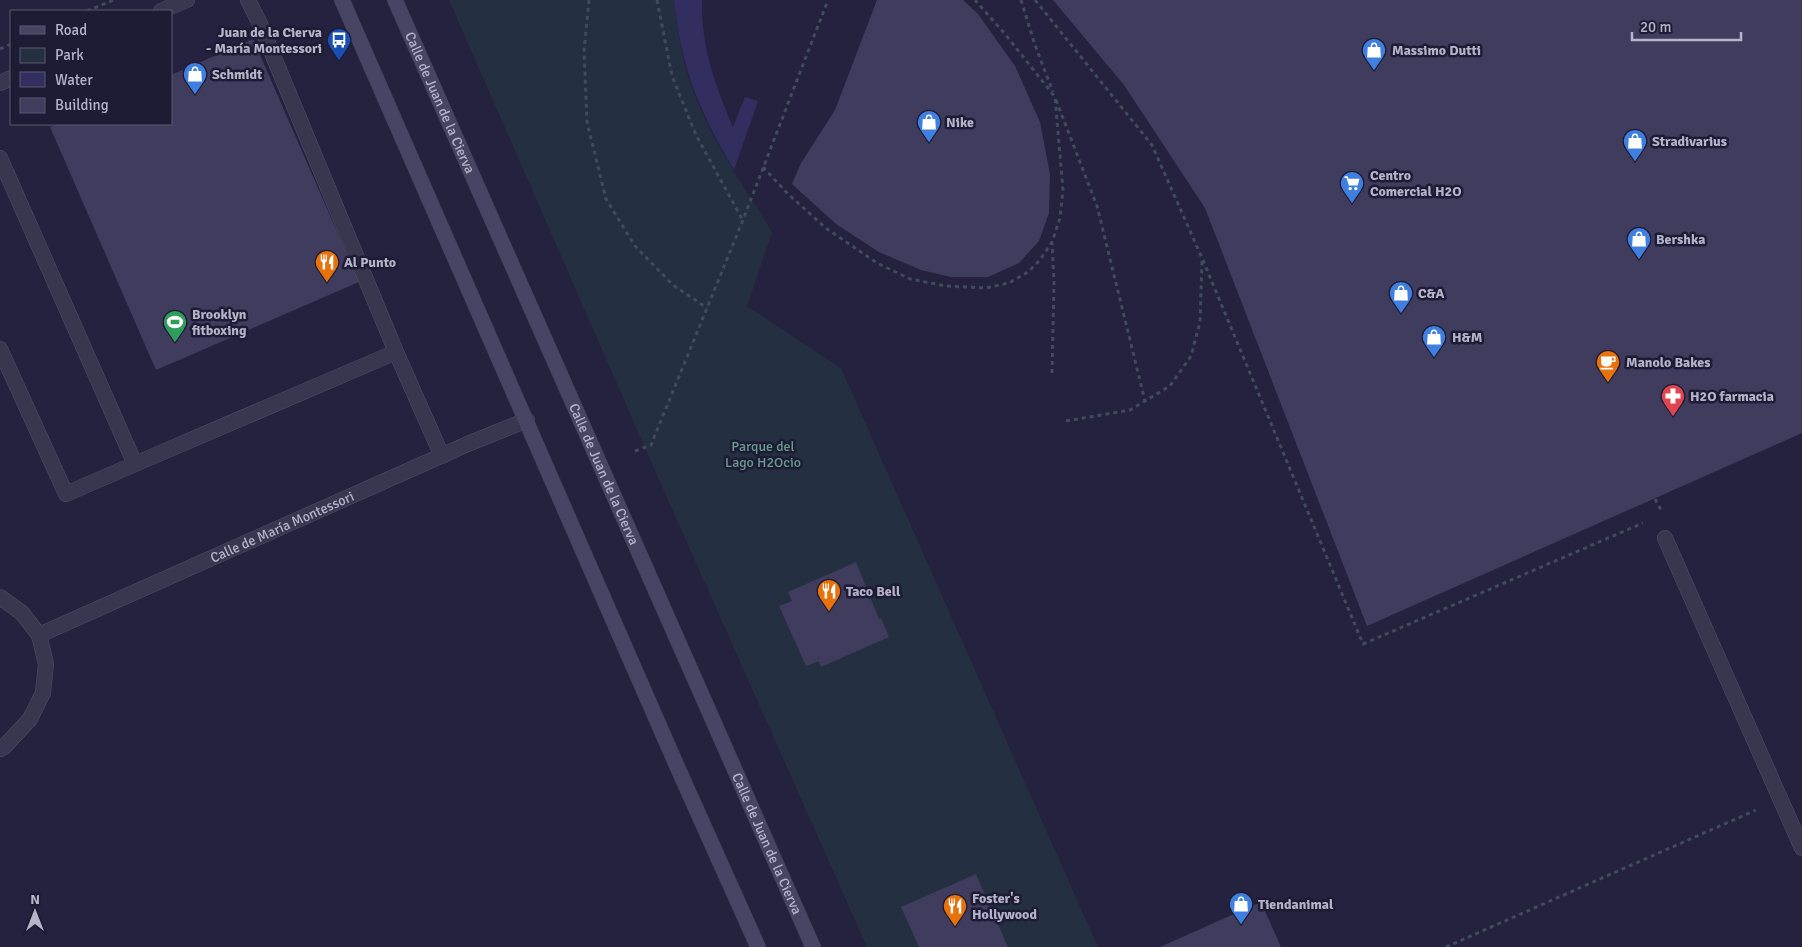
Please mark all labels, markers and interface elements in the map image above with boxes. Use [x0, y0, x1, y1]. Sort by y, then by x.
legend [10, 10, 172, 125]
scale bar [1632, 10, 1741, 42]
text: 20 m [1640, 18, 1671, 36]
text: Road [55, 21, 87, 39]
place label: Juan de la Cierva - María Montessori [206, 24, 322, 57]
bus stop icon: Juan de la Cierva - María Montessori [326, 27, 352, 61]
street label: Calle de Juan de la Cierva [402, 29, 479, 176]
shop icon: Massimo Dutti [1361, 37, 1387, 71]
place label: Massimo Dutti [1392, 42, 1481, 59]
text: Park [55, 46, 84, 64]
shop icon: Schmidt [182, 61, 208, 95]
place label: Schmidt [212, 66, 263, 83]
text: Water [55, 71, 93, 89]
text: Building [55, 96, 109, 114]
shop icon: Nike [916, 109, 942, 143]
place label: Nike [946, 114, 974, 131]
shop icon: Stradivarius [1622, 128, 1648, 162]
place label: Stradivarius [1652, 133, 1727, 150]
place label: Centro Comercial H2O [1370, 167, 1461, 200]
supermarket icon: Centro Comercial H2O [1339, 170, 1365, 204]
shop icon: Bershka [1626, 226, 1652, 260]
place label: Bershka [1656, 231, 1705, 248]
restaurant icon: Al Punto [314, 249, 340, 283]
place label: Al Punto [344, 254, 396, 271]
shop icon: C&A [1388, 280, 1414, 314]
place label: C&A [1418, 285, 1445, 302]
place label: Brooklyn fitboxing [191, 306, 247, 339]
sports icon: Brooklyn fitboxing [162, 309, 188, 343]
shop icon: H&M [1421, 324, 1447, 358]
place label: H&M [1452, 329, 1482, 346]
cafe icon: Manolo Bakes [1595, 349, 1621, 383]
place label: Manolo Bakes [1626, 354, 1710, 371]
pharmacy icon: H2O farmacia [1660, 383, 1686, 417]
place label: H2O farmacia [1690, 388, 1774, 405]
street label: Calle de Juan de la Cierva [565, 400, 643, 547]
park label: Parque del Lago H2Ocio [725, 438, 801, 471]
street label: Calle de María Montessori [207, 487, 357, 566]
restaurant icon: Taco Bell [816, 578, 842, 612]
place label: Taco Bell [846, 583, 901, 600]
street label: Calle de Juan de la Cierva [729, 770, 806, 917]
north arrow [10, 887, 60, 937]
place label: Foster's Hollywood [972, 890, 1037, 923]
text: N [30, 891, 40, 908]
shop icon: Tiendanimal [1228, 891, 1254, 925]
restaurant icon: Foster's Hollywood [942, 893, 968, 927]
place label: Tiendanimal [1258, 896, 1334, 913]

